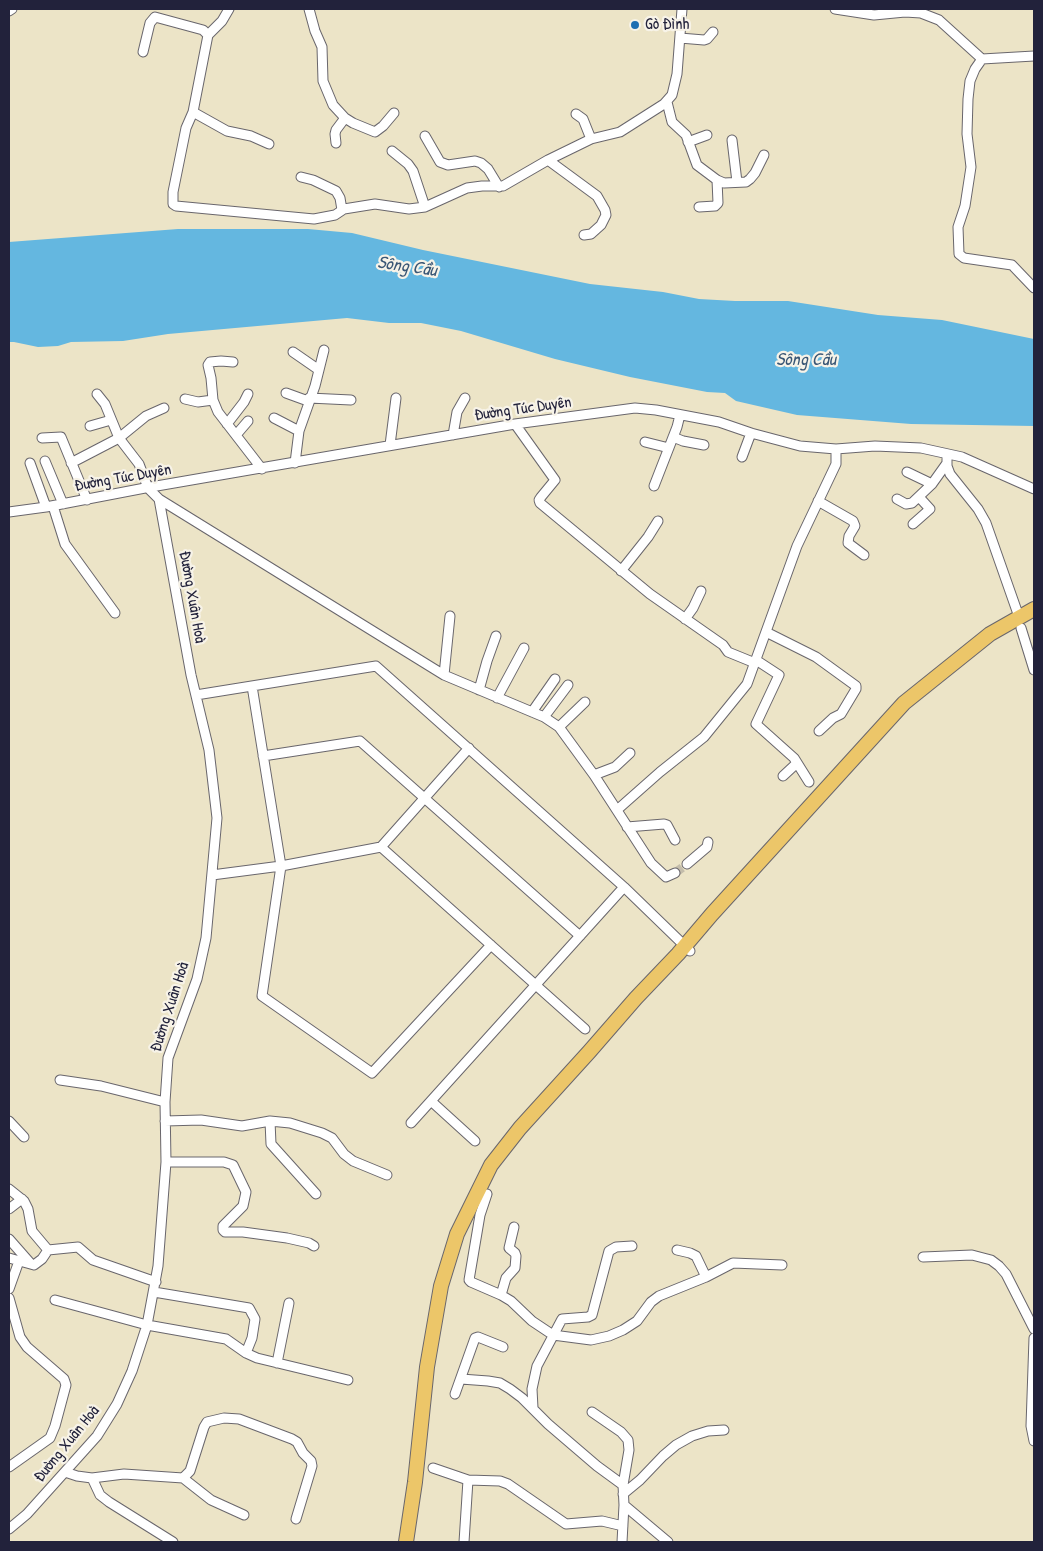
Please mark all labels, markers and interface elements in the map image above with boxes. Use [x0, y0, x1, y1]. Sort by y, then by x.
place label: Gò Đình [645, 15, 689, 35]
marker: Gò Đình [629, 19, 641, 31]
water label: Sông Cầu [376, 252, 438, 282]
water label: Sông Cầu [776, 349, 836, 371]
street label: Đường Túc Duyên [473, 393, 573, 425]
street label: Đường Túc Duyên [73, 460, 173, 496]
street label: Đường Xuân Hoà [174, 549, 210, 645]
street label: Đường Xuân Hoà [146, 960, 194, 1054]
street label: Đường Xuân Hoà [30, 1402, 104, 1486]

